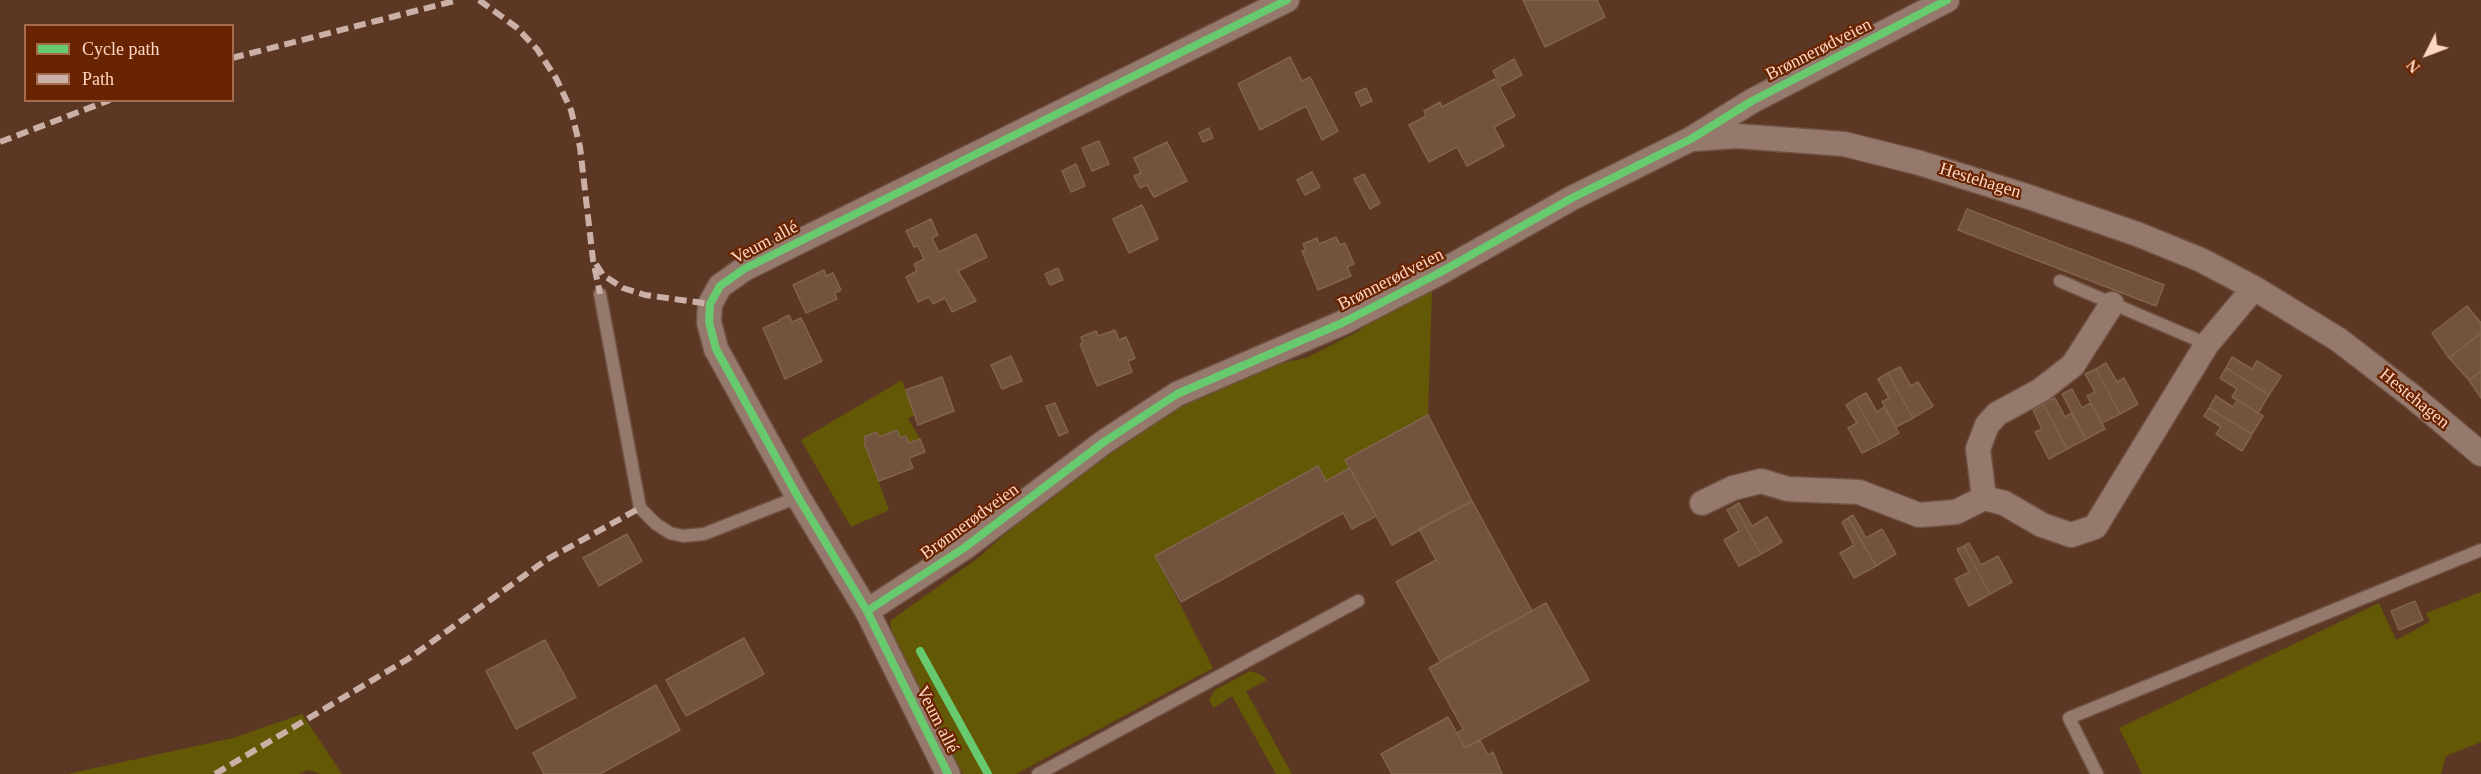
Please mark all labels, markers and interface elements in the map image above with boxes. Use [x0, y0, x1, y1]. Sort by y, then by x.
street label: Brønnerødveien [1762, 14, 1876, 86]
legend [24, 24, 234, 102]
north arrow [2397, 24, 2457, 84]
text: Cycle path [82, 39, 159, 59]
text: N [2403, 56, 2423, 76]
text: Path [82, 69, 114, 89]
street label: Hestehagen [1937, 158, 2023, 204]
street label: Veum allé [728, 216, 802, 270]
street label: Brønnerødveien [1334, 244, 1448, 316]
street label: Hestehagen [2375, 364, 2453, 434]
street label: Brønnerødveien [917, 479, 1023, 565]
street label: Veum allé [911, 683, 963, 757]

